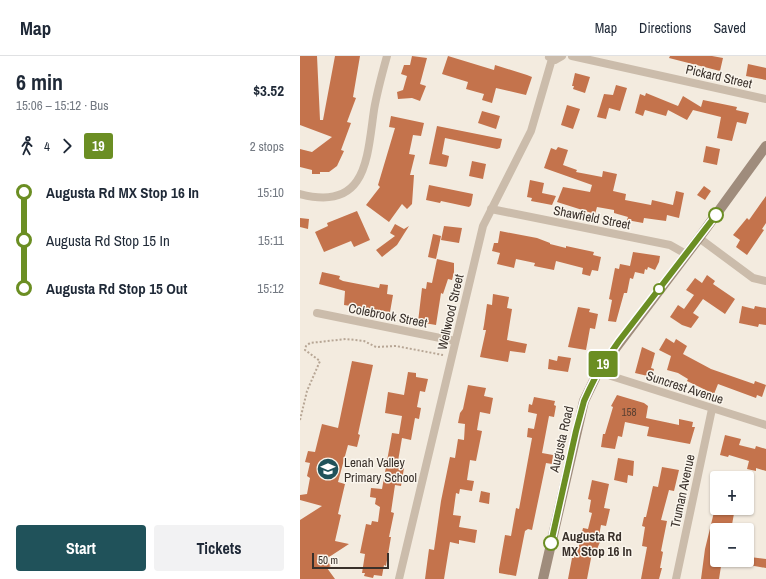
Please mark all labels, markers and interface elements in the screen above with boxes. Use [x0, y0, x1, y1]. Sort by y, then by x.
text: Map [20, 15, 51, 41]
text: Map [595, 19, 617, 37]
text: Directions [639, 19, 691, 37]
text: Saved [713, 19, 746, 37]
street label: Pickard Street [684, 61, 754, 92]
text: 6 min [16, 67, 63, 97]
text: $3.52 [253, 80, 284, 101]
text: 15:06 – 15:12 · Bus [16, 97, 108, 114]
icon: walk [16, 135, 38, 157]
icon: forward [56, 135, 78, 157]
text: 19 [92, 137, 105, 155]
text: 4 [44, 138, 50, 155]
text: 2 stops [250, 138, 284, 155]
text: Augusta Rd MX Stop 16 In [46, 182, 199, 203]
text: 15:10 [257, 184, 284, 201]
street label: Shawfield Street [552, 202, 632, 233]
unlabelled marker [708, 207, 724, 223]
text: Augusta Rd Stop 15 In [46, 230, 170, 251]
text: 15:11 [258, 232, 284, 249]
street label: Wellwood Street [433, 272, 467, 352]
text: Augusta Rd Stop 15 Out [46, 278, 187, 299]
text: 15:12 [257, 280, 284, 297]
unlabelled marker [653, 283, 665, 295]
street label: Colebrook Street [347, 300, 429, 331]
line badge: 19 [585, 351, 621, 377]
text: 19 [597, 355, 609, 373]
street label: Suncrest Avenue [644, 367, 726, 408]
street label: Augusta Road [545, 404, 577, 475]
house number: 158 [621, 405, 637, 419]
street label: Truman Avenue [666, 453, 699, 529]
place label: Lenah Valley Primary School [344, 454, 417, 486]
school or university icon: Lenah Valley Primary School [315, 456, 341, 482]
map controls [710, 471, 754, 567]
button: + [710, 471, 754, 515]
button: − [710, 523, 754, 567]
button: Start [16, 525, 146, 571]
button: Tickets [154, 525, 284, 571]
place label: Augusta Rd MX Stop 16 In [562, 528, 632, 560]
marker: Augusta Rd MX Stop 16 In [543, 535, 559, 551]
scale bar [312, 551, 389, 570]
text: 50 m [318, 553, 338, 567]

